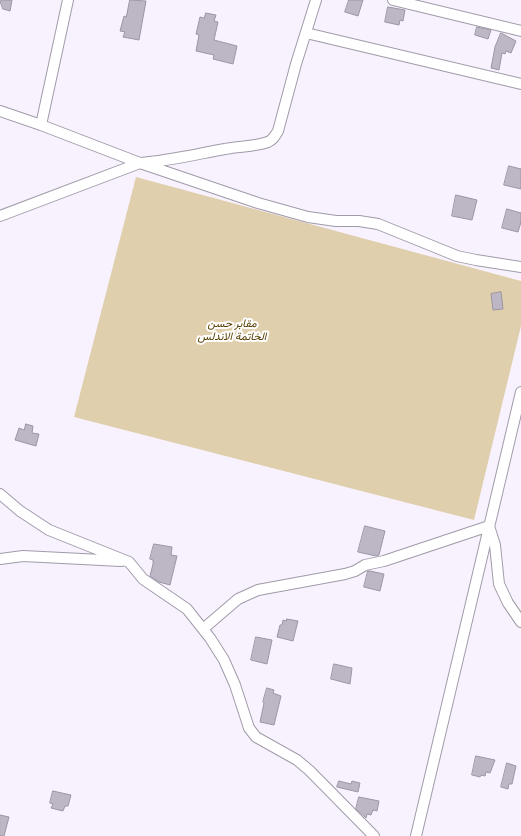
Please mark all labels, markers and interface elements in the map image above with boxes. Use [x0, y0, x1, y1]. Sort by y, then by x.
park label: مقابر حسن الخاتمة الاندلس [198, 317, 266, 343]

